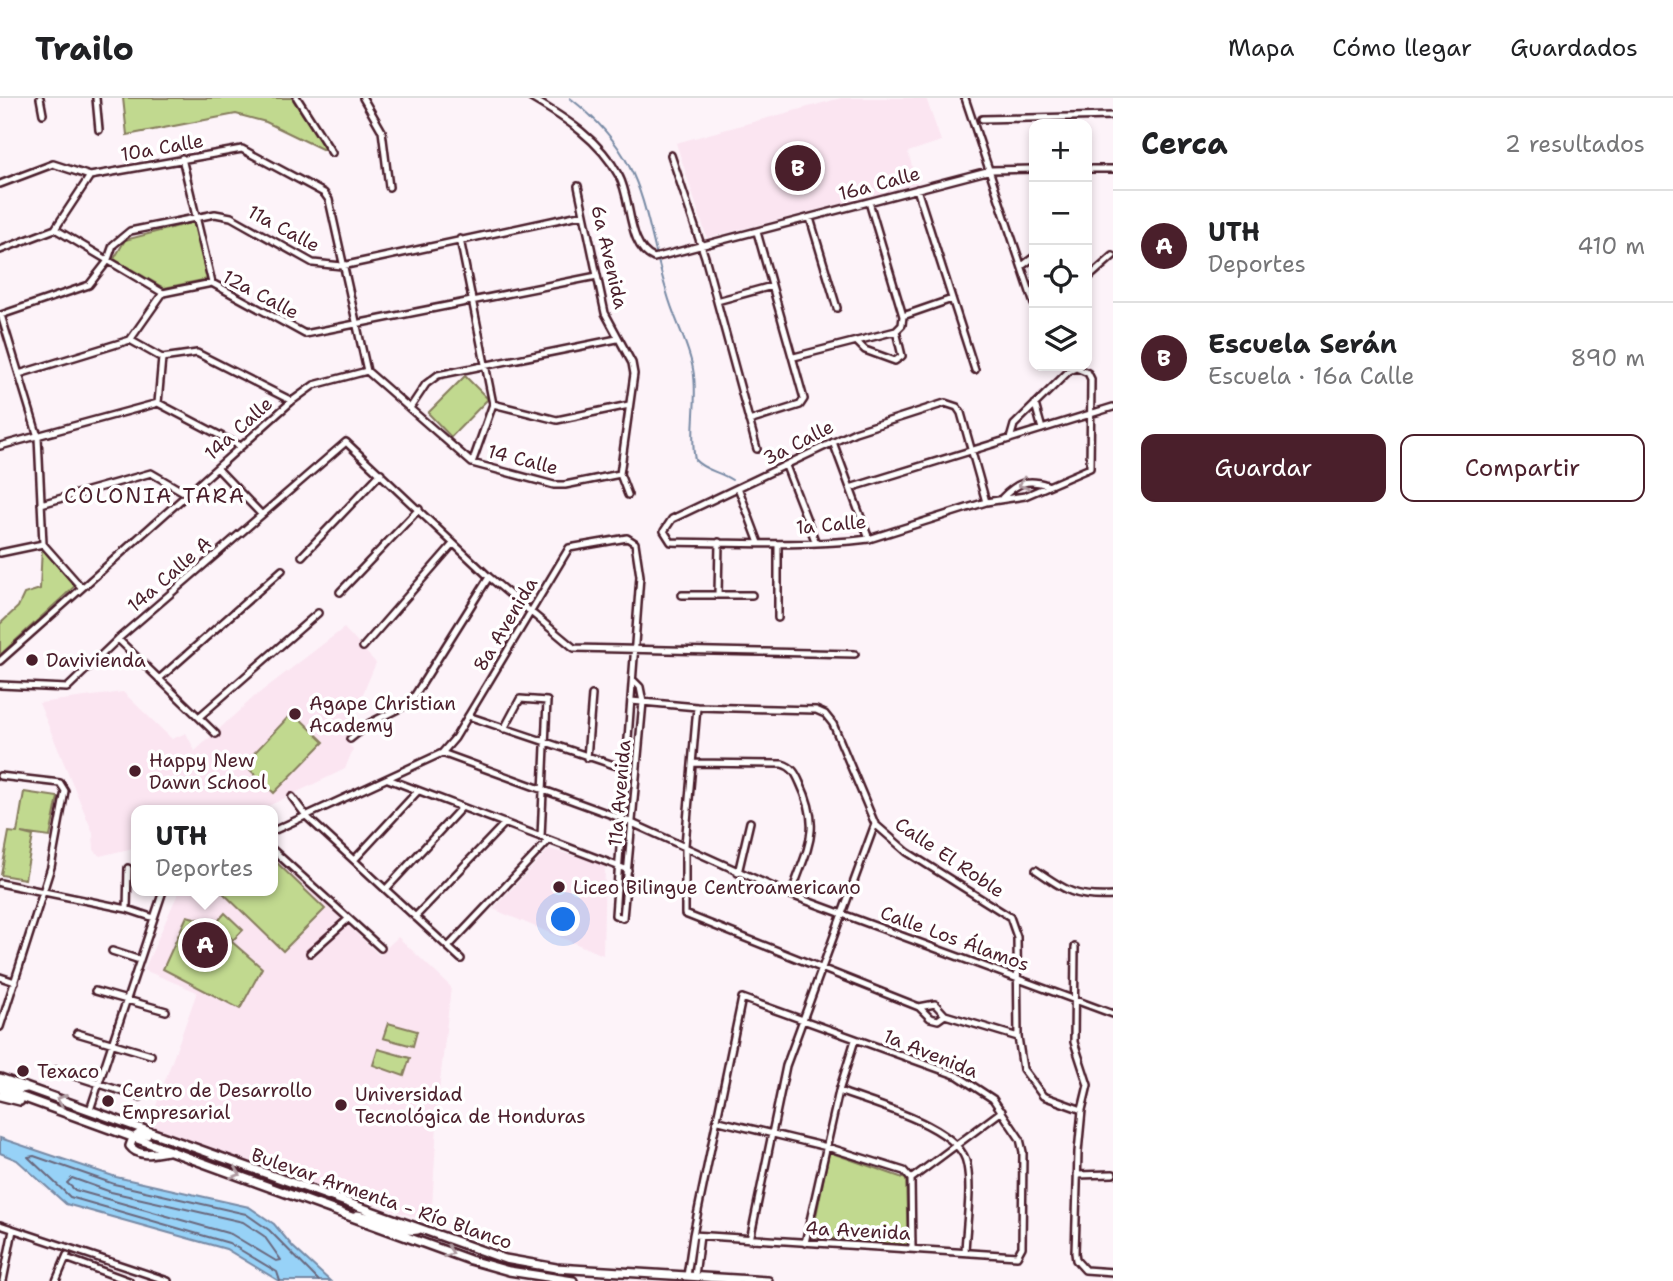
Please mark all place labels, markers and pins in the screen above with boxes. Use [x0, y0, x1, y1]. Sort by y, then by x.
pin: B [775, 142, 821, 194]
place label: Davivienda [46, 648, 146, 673]
marker: Davivienda [24, 652, 40, 668]
place label: Agape Christian Academy [309, 691, 456, 738]
marker: Agape Christian Academy [287, 706, 303, 722]
place label: Happy New Dawn School [149, 748, 267, 795]
marker: Happy New Dawn School [127, 763, 143, 779]
place label: Liceo Bilingue Centroamericano [573, 875, 861, 900]
marker: Liceo Bilingue Centroamericano [551, 879, 567, 895]
pin: A [182, 919, 228, 971]
place label: Texaco [37, 1059, 99, 1084]
marker: Texaco [15, 1063, 31, 1079]
place label: Centro de Desarrollo Empresarial [122, 1078, 312, 1125]
place label: Universidad Tecnológica de Honduras [355, 1082, 586, 1129]
marker: Centro de Desarrollo Empresarial [100, 1093, 116, 1109]
marker: Universidad Tecnológica de Honduras [333, 1097, 349, 1113]

